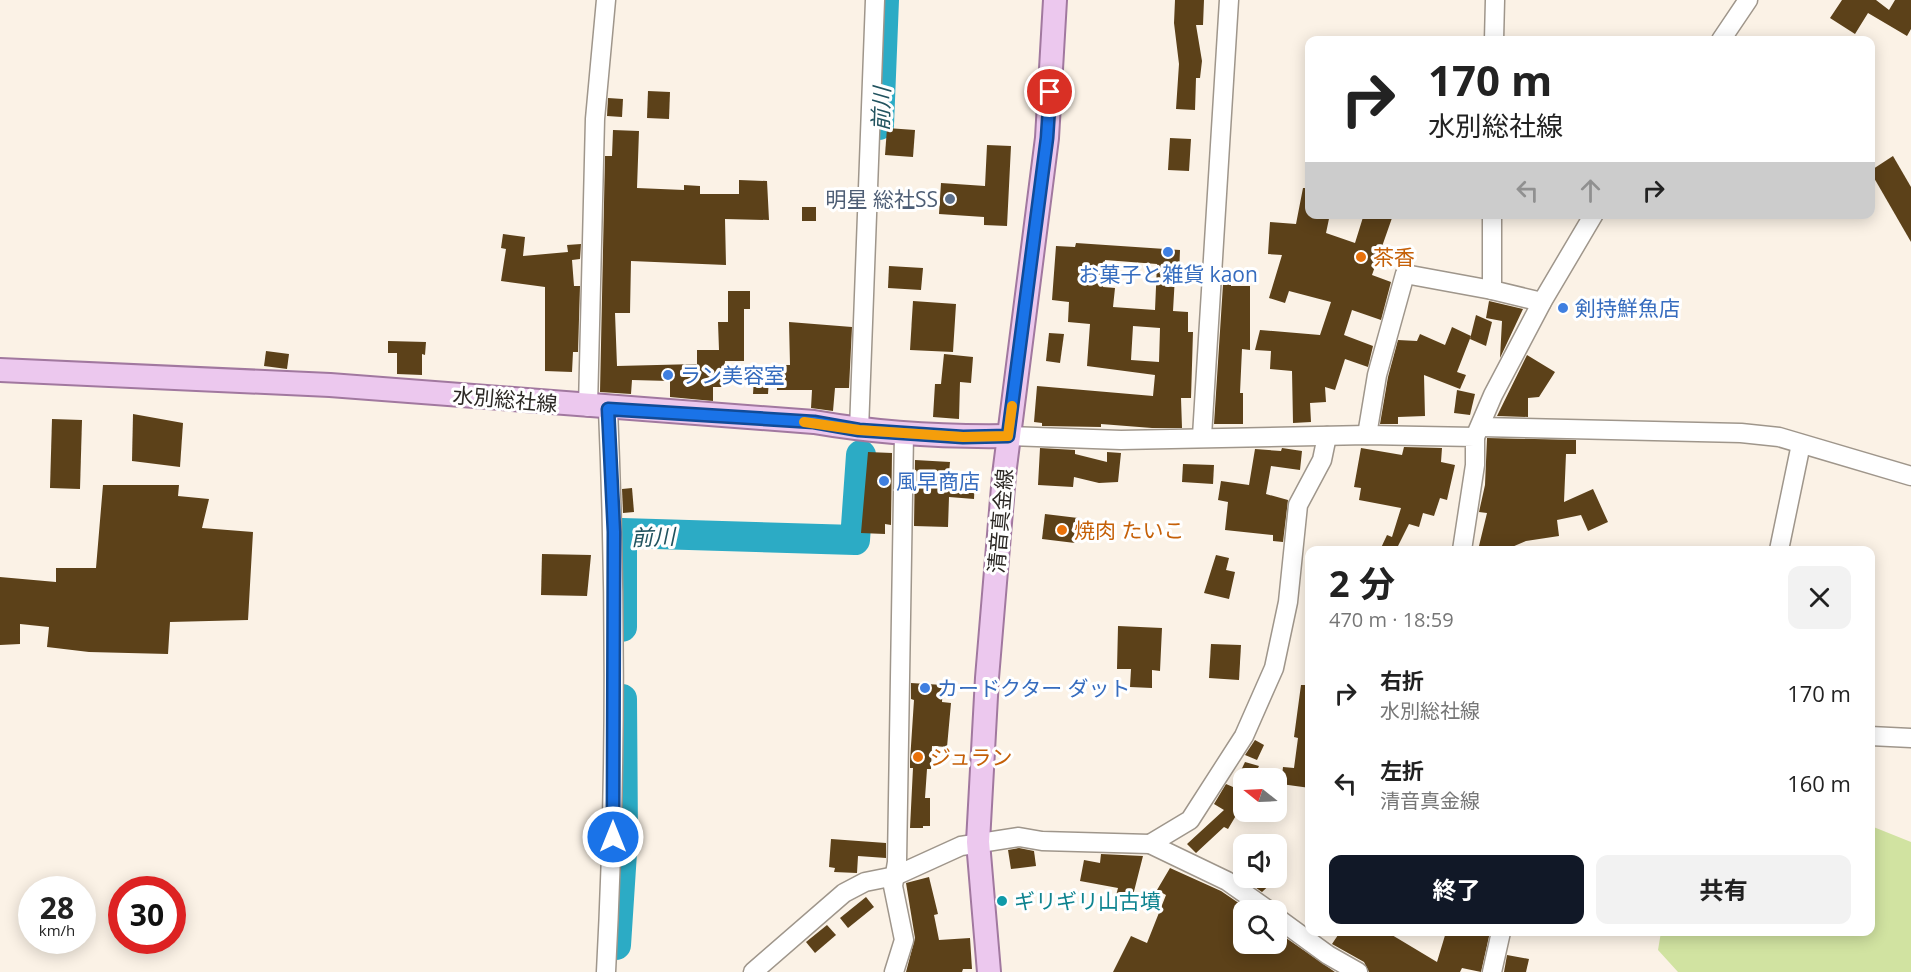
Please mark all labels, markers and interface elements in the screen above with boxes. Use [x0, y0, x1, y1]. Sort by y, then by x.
text: 170 m [1428, 51, 1552, 108]
icon: right [1329, 60, 1407, 138]
pin [1024, 66, 1075, 117]
icon: arrive [1033, 75, 1066, 108]
water label: 前川 [864, 84, 896, 132]
text: 水別総社線 [1428, 107, 1563, 144]
icon: left [1511, 174, 1544, 207]
icon: ahead [1574, 174, 1607, 207]
icon: right [1637, 174, 1670, 207]
place label: 明星 総社SS [826, 185, 938, 213]
marker: 明星 総社SS [943, 192, 957, 206]
place label: 茶香 [1373, 243, 1415, 271]
marker: お菓子と雑貨 kaon [1161, 245, 1175, 259]
marker: 茶香 [1354, 250, 1368, 264]
place label: お菓子と雑貨 kaon [1078, 260, 1258, 288]
place label: 剣持鮮魚店 [1575, 294, 1680, 322]
marker: 剣持鮮魚店 [1556, 301, 1570, 315]
place label: ラン美容室 [680, 361, 785, 389]
marker: ラン美容室 [661, 368, 675, 382]
street label: 水別総社線 [451, 380, 559, 418]
place label: 風早商店 [896, 467, 980, 495]
street label: 清音真金線 [981, 467, 1019, 575]
marker: 風早商店 [877, 474, 891, 488]
place label: 焼肉 たいこ [1074, 516, 1184, 544]
water label: 前川 [630, 520, 678, 552]
marker: 焼肉 たいこ [1055, 523, 1069, 537]
text: 2 分 [1329, 559, 1395, 608]
button: close [1788, 566, 1851, 629]
text: 470 m · 18:59 [1329, 606, 1454, 633]
text: 右折 [1380, 665, 1424, 695]
place label: カードクター ダット [937, 674, 1131, 702]
icon: right [1329, 677, 1362, 710]
text: 170 m [1787, 678, 1851, 708]
marker: カードクター ダット [918, 681, 932, 695]
text: 水別総社線 [1380, 697, 1480, 724]
place label: ジュラン [930, 743, 1013, 771]
marker: ジュラン [911, 750, 925, 764]
text: 左折 [1380, 755, 1424, 785]
icon: left [1329, 767, 1362, 800]
north arrow [1233, 768, 1287, 822]
map controls [1233, 768, 1287, 954]
text: 160 m [1787, 768, 1851, 798]
text: 清音真金線 [1380, 787, 1480, 814]
position arrow [581, 805, 645, 869]
button: sound [1233, 834, 1287, 888]
button: 終了 [1329, 855, 1584, 924]
button: 共有 [1596, 855, 1851, 924]
speed limit sign: 30 [108, 876, 186, 954]
text: 28 [40, 887, 74, 928]
place label: ギリギリ山古墳 [1014, 887, 1161, 915]
marker: ギリギリ山古墳 [995, 894, 1009, 908]
button: search [1233, 900, 1287, 954]
text: km/h [39, 920, 75, 940]

